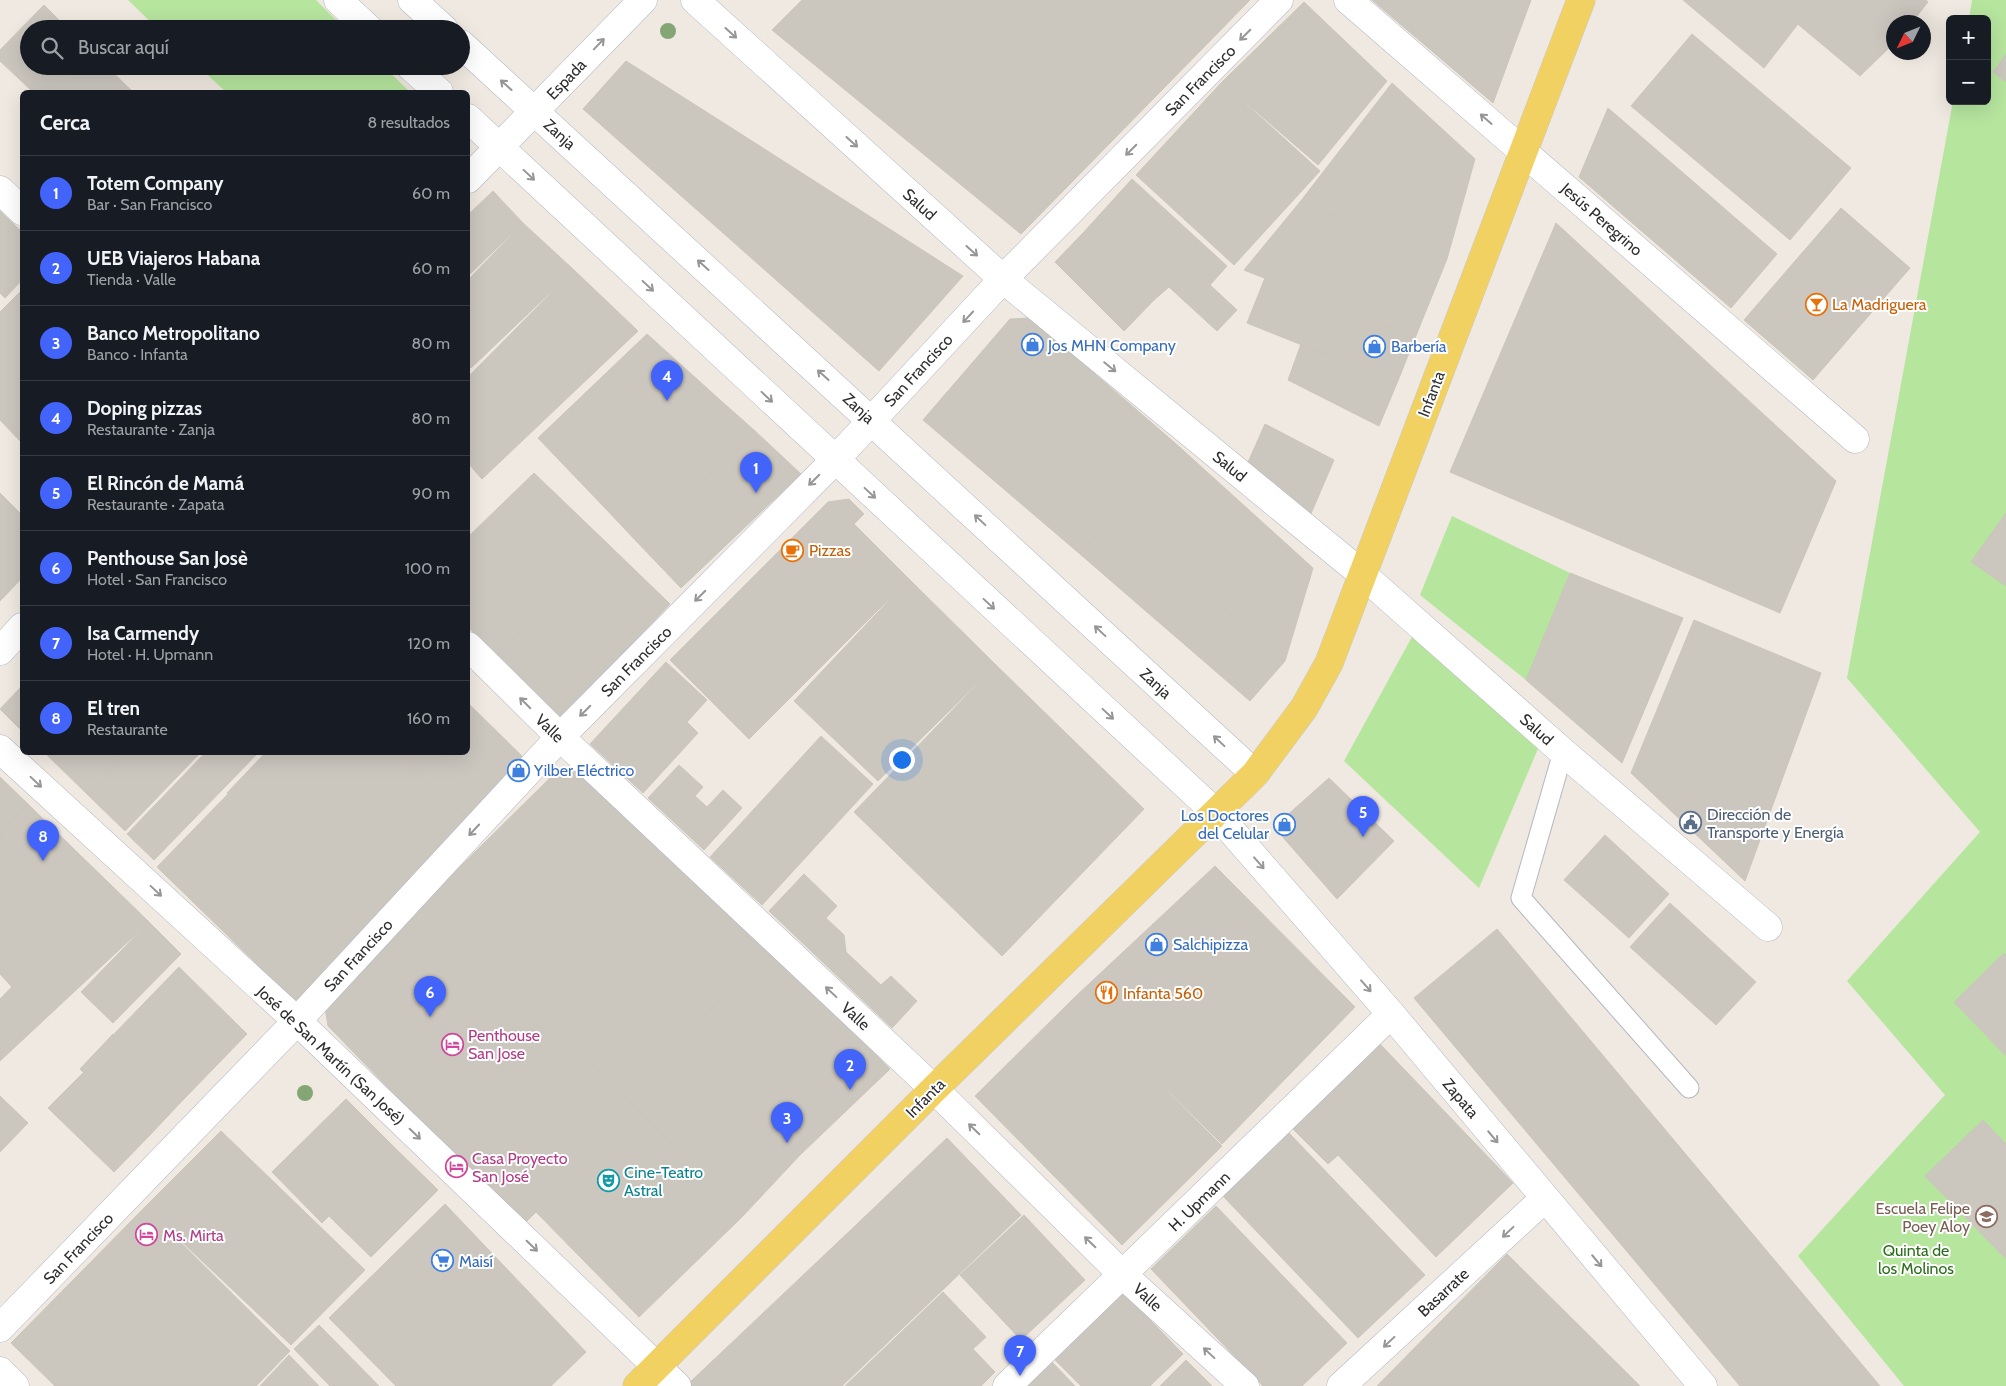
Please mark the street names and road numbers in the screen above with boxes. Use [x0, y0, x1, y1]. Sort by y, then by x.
street label: San Francisco [1161, 41, 1240, 120]
street label: Espada [543, 55, 590, 103]
street label: Zanja [540, 115, 580, 154]
street label: Jesús Peregrino [1556, 178, 1646, 260]
street label: Salud [899, 185, 940, 224]
street label: San Francisco [880, 330, 957, 410]
street label: Infanta [1414, 368, 1449, 420]
street label: Zanja [839, 389, 879, 428]
street label: Salud [1209, 447, 1250, 486]
street label: San Francisco [597, 622, 676, 701]
street label: Zanja [1136, 664, 1176, 703]
street label: Valle [531, 710, 568, 746]
street label: Salud [1516, 710, 1557, 749]
street label: San Francisco [320, 915, 397, 995]
street label: José de San Martín (San José) [252, 981, 408, 1129]
street label: Valle [837, 998, 874, 1034]
street label: Infanta [902, 1075, 949, 1122]
street label: Zapata [1439, 1075, 1483, 1122]
street label: H. Upmann [1165, 1167, 1234, 1235]
street label: San Francisco [40, 1209, 117, 1288]
street label: Basarrate [1414, 1264, 1473, 1321]
street label: Valle [1129, 1279, 1166, 1315]

